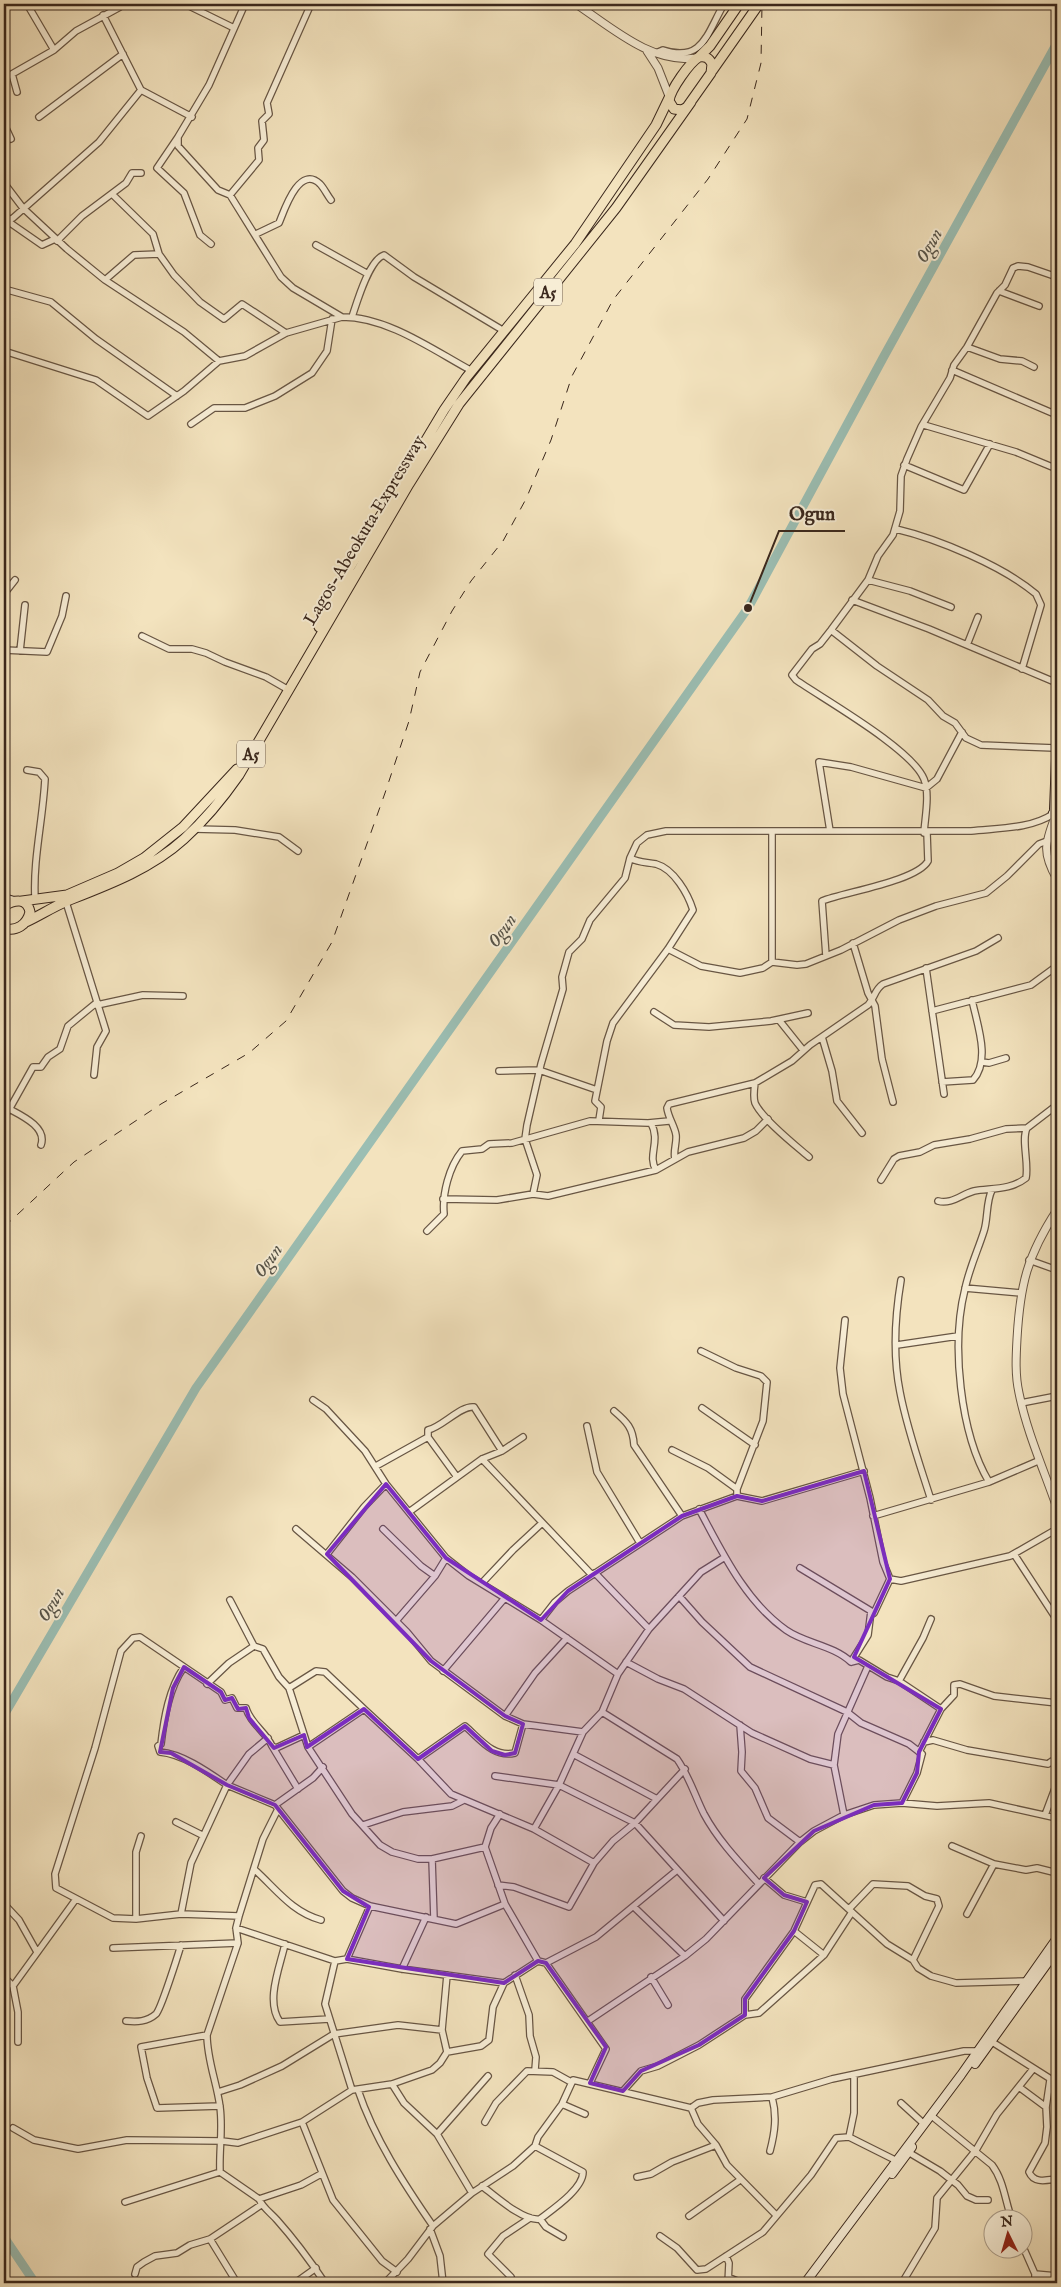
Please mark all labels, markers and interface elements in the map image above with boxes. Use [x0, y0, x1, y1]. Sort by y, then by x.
water label: Ogun [911, 224, 949, 268]
road number: A5 [534, 278, 562, 306]
street label: Lagos-Abeokuta Expressway [299, 431, 431, 630]
callout: Ogun [779, 497, 845, 531]
text: Ogun [789, 503, 835, 527]
road number: A5 [237, 741, 265, 768]
water label: Ogun [482, 909, 523, 953]
water label: Ogun [248, 1239, 289, 1283]
water label: Ogun [32, 1583, 71, 1627]
north arrow [984, 2210, 1034, 2260]
text: N [999, 2213, 1014, 2232]

